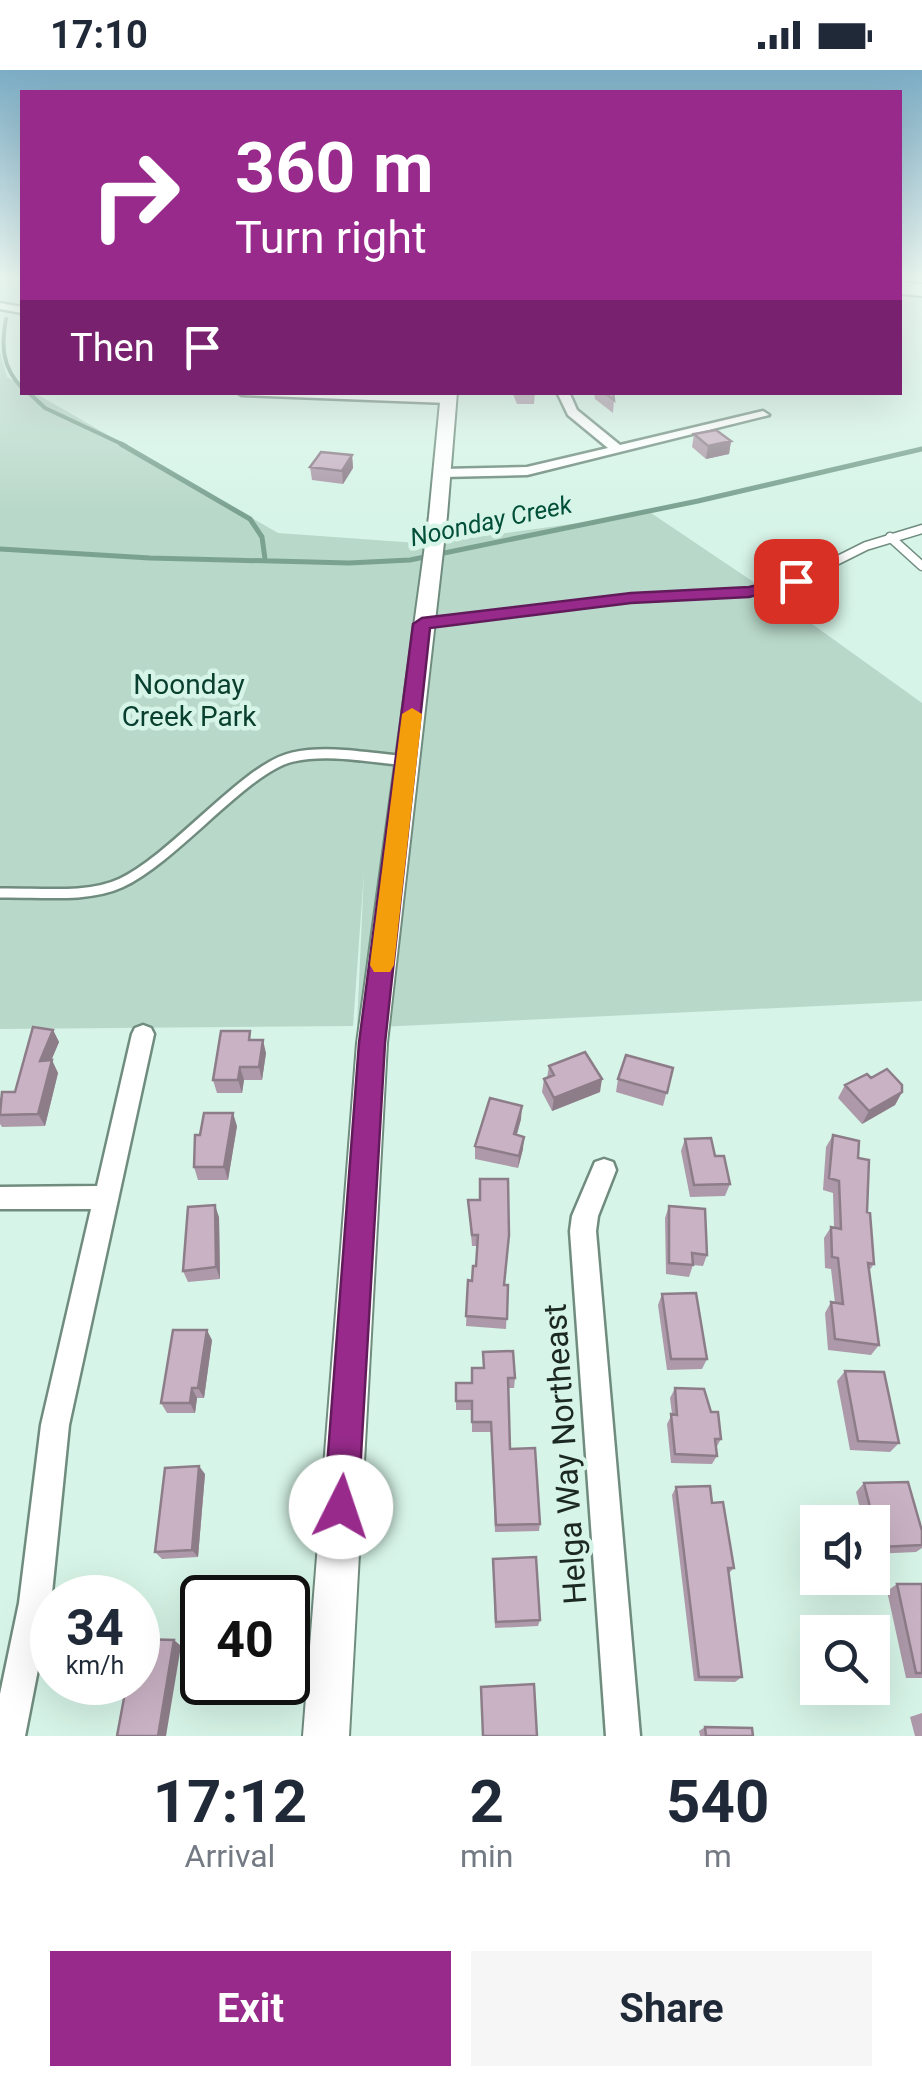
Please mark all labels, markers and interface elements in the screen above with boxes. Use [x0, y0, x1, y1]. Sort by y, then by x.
text: 17:10 [50, 13, 148, 57]
text: 360 m [235, 127, 434, 209]
icon: right [70, 130, 200, 260]
text: Turn right [235, 211, 427, 264]
icon: arrive [175, 320, 230, 375]
text: Then [70, 326, 155, 370]
water label: Noonday Creek [408, 490, 575, 552]
pin [754, 539, 839, 624]
icon: arrive [769, 554, 824, 609]
park label: Noonday Creek Park [122, 668, 257, 733]
street label: Helga Way Northeast [536, 1302, 594, 1606]
position arrow [289, 1455, 393, 1559]
map controls [800, 1505, 890, 1705]
button: sound [800, 1505, 890, 1595]
speed limit sign: 40 [180, 1575, 310, 1705]
text: 34 [66, 1599, 124, 1657]
button: search [800, 1615, 890, 1705]
text: km/h [66, 1651, 124, 1680]
text: 17:12 [153, 1766, 307, 1837]
text: 2 [469, 1766, 504, 1837]
text: 540 [666, 1766, 769, 1837]
text: Arrival [185, 1837, 275, 1875]
text: min [460, 1837, 513, 1875]
text: m [704, 1837, 732, 1875]
button: Exit [50, 1951, 451, 2066]
button: Share [471, 1951, 872, 2066]

